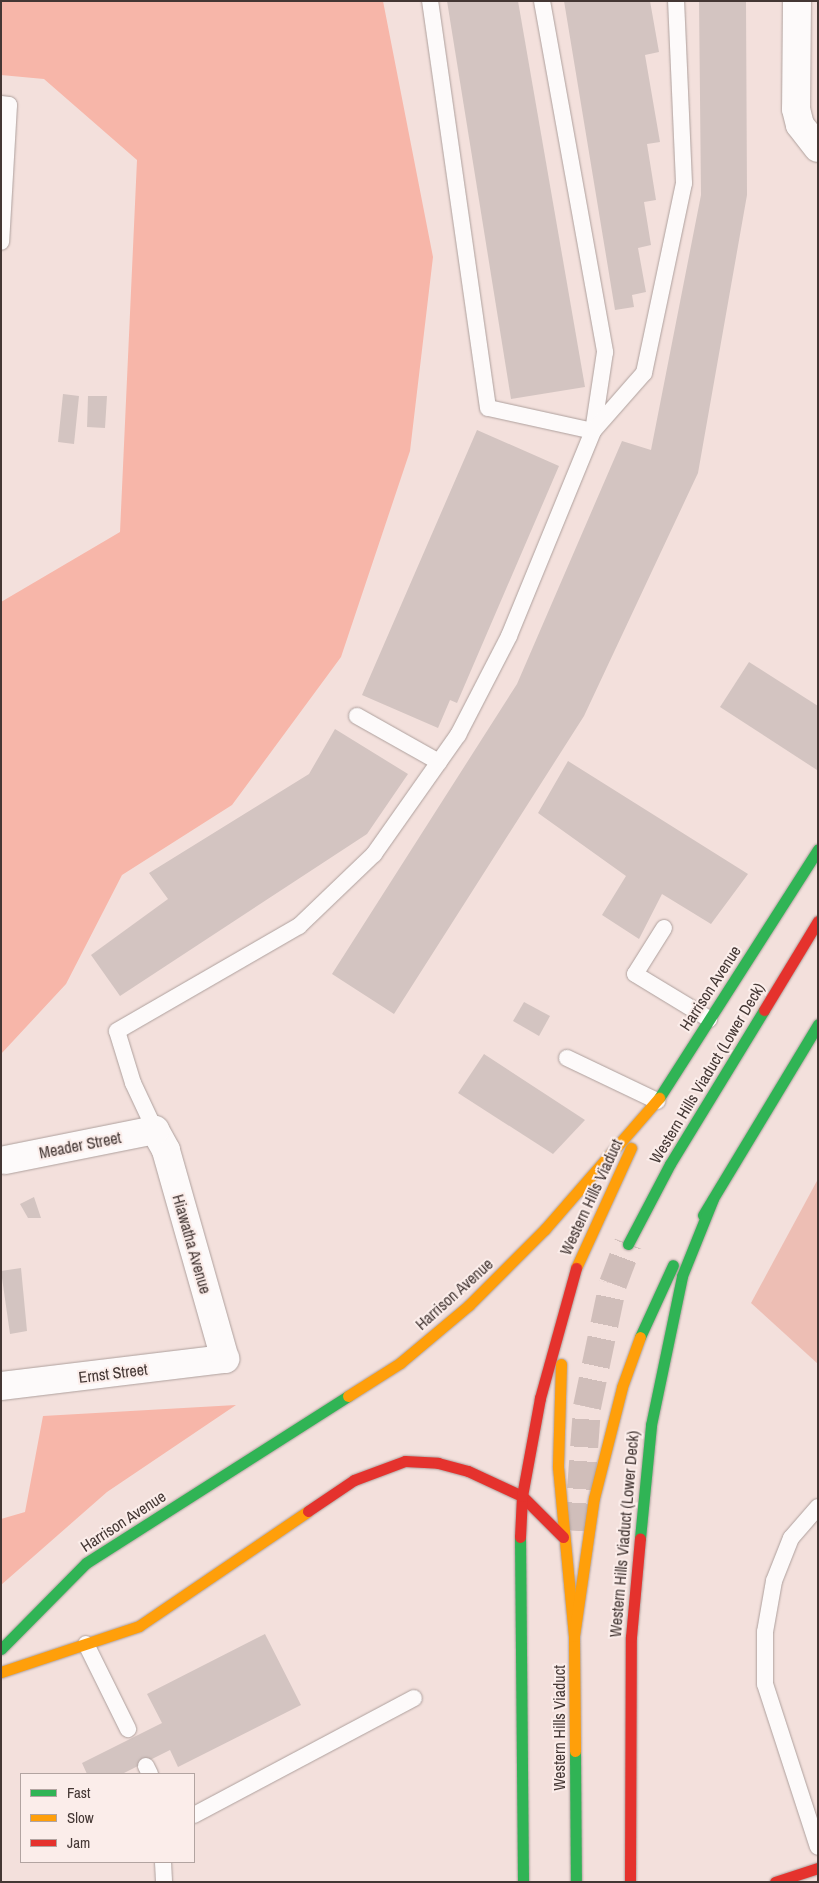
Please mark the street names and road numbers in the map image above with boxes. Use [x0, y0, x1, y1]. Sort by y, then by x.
street label: Harrison Avenue [675, 942, 745, 1034]
street label: Western Hills Viaduct (Lower Deck) [645, 979, 769, 1167]
street label: Meader Street [37, 1128, 123, 1162]
street label: Western Hills Viaduct [556, 1136, 626, 1258]
street label: Hiawatha Avenue [169, 1192, 215, 1296]
street label: Harrison Avenue [411, 1254, 497, 1334]
street label: Ernst Street [77, 1359, 149, 1387]
street label: Western Hills Viaduct (Lower Deck) [605, 1430, 643, 1638]
street label: Harrison Avenue [77, 1486, 169, 1556]
street label: Western Hills Viaduct [549, 1665, 569, 1791]

